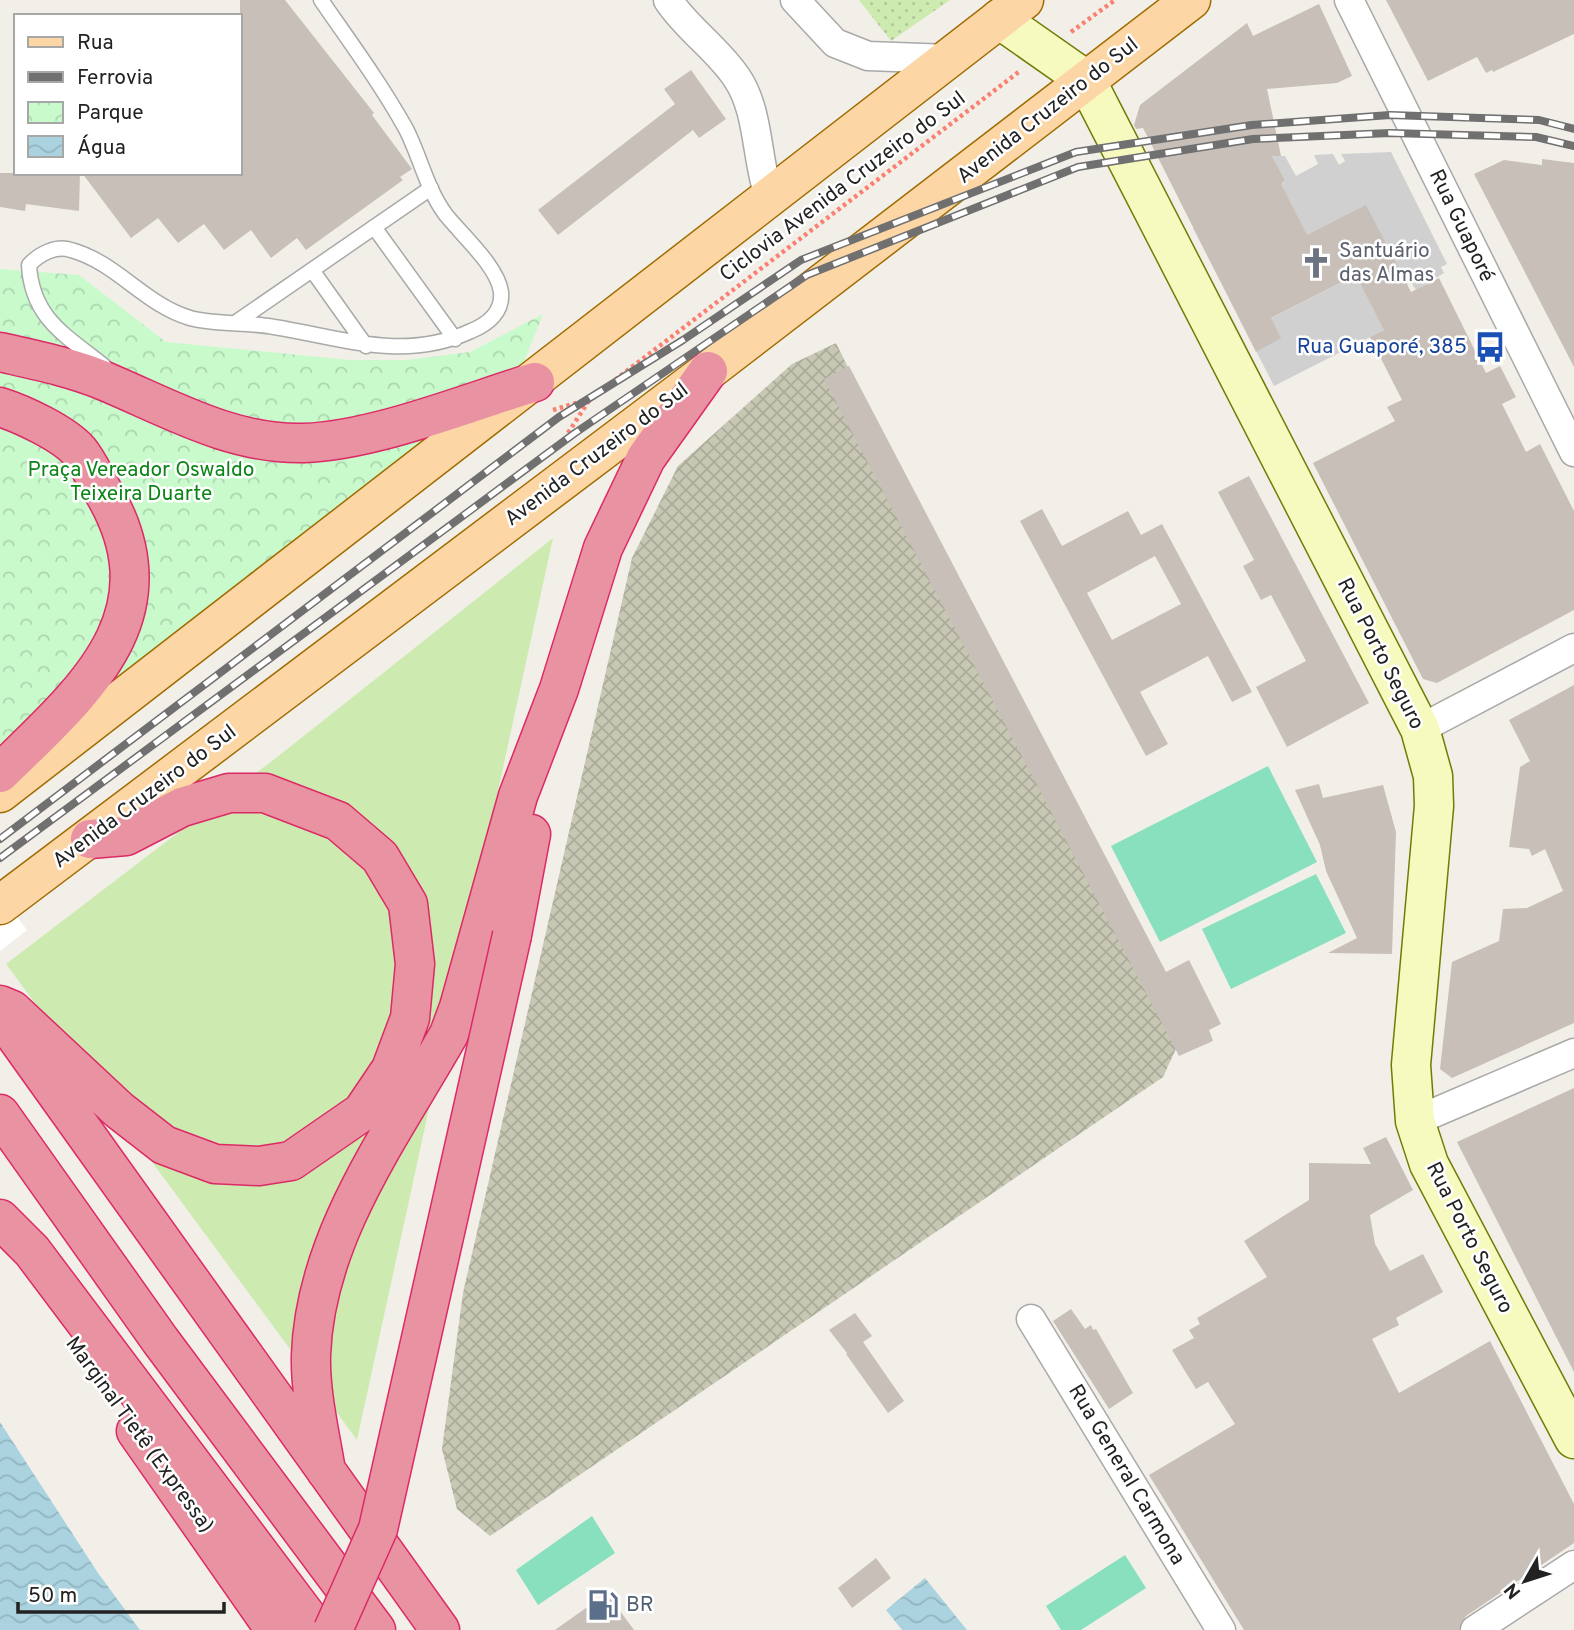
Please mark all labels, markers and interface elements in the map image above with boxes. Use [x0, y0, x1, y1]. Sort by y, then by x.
legend [14, 14, 242, 175]
text: Rua [77, 30, 114, 57]
street label: Avenida Cruzeiro do Sul [952, 32, 1144, 190]
text: Ferrovia [77, 65, 153, 92]
street label: Ciclovia Avenida Cruzeiro do Sul [715, 86, 971, 288]
text: Parque [77, 100, 144, 127]
text: Água [77, 134, 126, 162]
street label: Rua Guaporé [1422, 165, 1500, 287]
place label: Santuário das Almas [1339, 238, 1434, 289]
church icon: Santuário das Almas [1299, 246, 1333, 280]
bus stop icon: Rua Guaporé, 385 [1473, 330, 1507, 364]
place label: Rua Guaporé, 385 [1297, 334, 1467, 361]
street label: Avenida Cruzeiro do Sul [500, 377, 694, 533]
park label: Praça Vereador Oswaldo Teixeira Duarte [28, 457, 255, 508]
street label: Rua Porto Seguro [1330, 574, 1430, 734]
street label: Avenida Cruzeiro do Sul [48, 719, 242, 875]
street label: Rua Porto Seguro [1419, 1158, 1519, 1318]
street label: Marginal Tietê (Expressa) [59, 1332, 219, 1538]
street label: Rua General Carmona [1061, 1380, 1191, 1570]
north arrow [1490, 1546, 1560, 1616]
scale bar [18, 1570, 224, 1614]
text: N [1500, 1578, 1527, 1603]
text: 50 m [28, 1583, 77, 1610]
fuel station icon: BR [586, 1588, 620, 1622]
place label: BR [626, 1592, 654, 1619]

